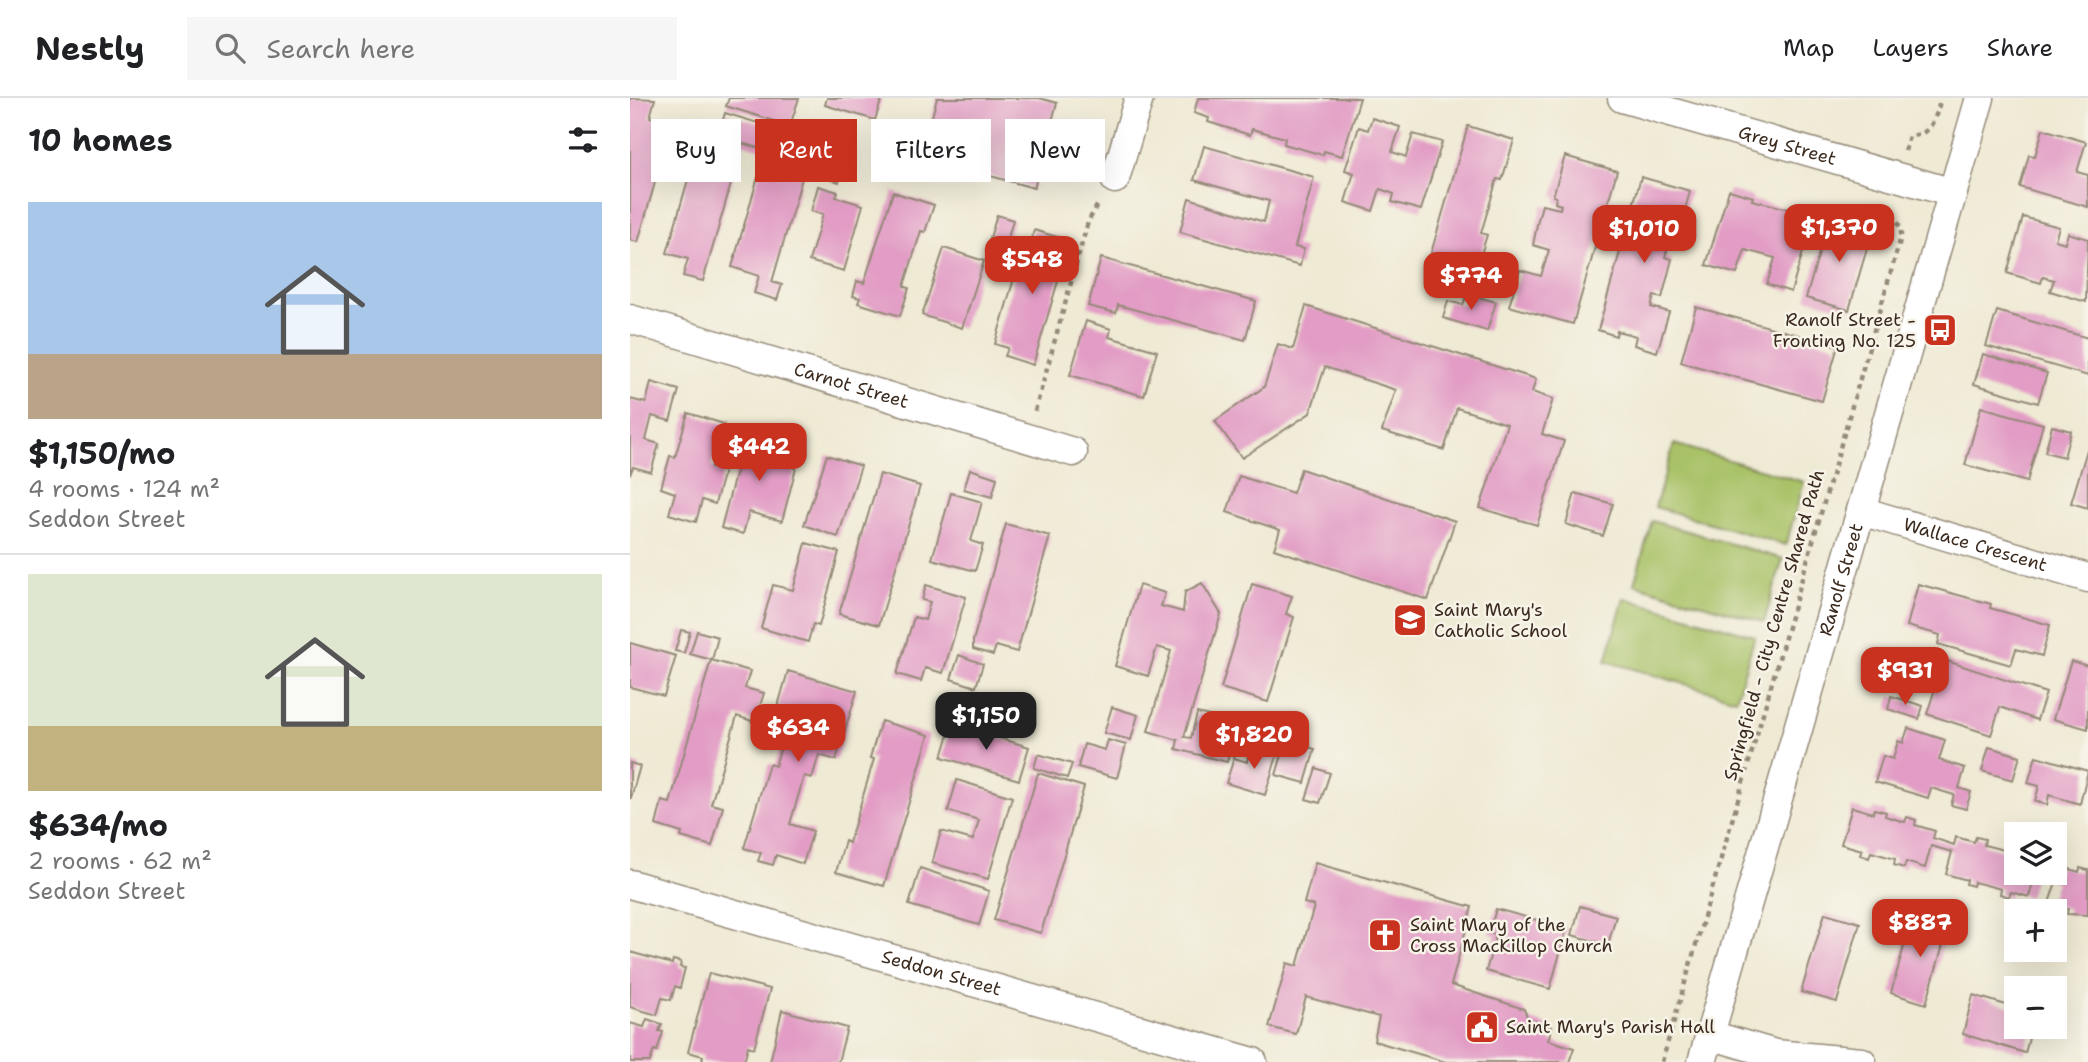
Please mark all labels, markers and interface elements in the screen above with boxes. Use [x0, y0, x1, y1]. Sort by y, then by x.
search box [187, 17, 677, 80]
text: Nestly [35, 26, 145, 71]
icon: search [211, 29, 249, 67]
text: Search here [267, 31, 415, 66]
text: Map [1783, 32, 1834, 64]
text: Layers [1872, 32, 1949, 64]
text: Share [1987, 32, 2053, 64]
chip: Buy [651, 119, 741, 182]
chip: Rent [755, 119, 857, 182]
chip: Filters [871, 119, 991, 182]
chip: New [1005, 119, 1105, 182]
text: 10 homes [28, 120, 173, 161]
street label: Grey Street [1736, 120, 1839, 171]
icon: filters [564, 121, 602, 159]
pin: $1,370 [1782, 204, 1896, 264]
pin: $1,010 [1587, 206, 1701, 265]
text: $1,370 [1800, 212, 1878, 242]
text: $1,010 [1608, 213, 1680, 243]
pin: $548 [991, 236, 1073, 296]
text: $548 [1001, 244, 1063, 274]
icon: home [252, 247, 378, 373]
pin: $774 [1430, 252, 1512, 312]
text: $774 [1440, 260, 1502, 290]
place label: Ranolf Street - Fronting No. 125 [1773, 308, 1916, 353]
bus stop icon: Ranolf Street - Fronting No. 125 [1921, 311, 1959, 349]
street label: Carnot Street [791, 357, 912, 414]
pin: $442 [718, 424, 800, 483]
text: $442 [728, 431, 790, 461]
text: $1,150/mo [28, 433, 175, 474]
street label: Springfield - City Centre Shared Path [1718, 467, 1830, 783]
text: 4 rooms · 124 m² [28, 474, 220, 504]
text: Seddon Street [28, 504, 185, 534]
street label: Wallace Crescent [1900, 512, 2050, 577]
street label: Ranolf Street [1813, 520, 1869, 639]
place label: Saint Mary's Catholic School [1434, 598, 1568, 643]
school or university icon: Saint Mary's Catholic School [1391, 601, 1429, 639]
icon: home [252, 619, 378, 745]
pin: $931 [1864, 648, 1946, 707]
text: $931 [1877, 655, 1933, 685]
pin: $1,150 [929, 692, 1043, 752]
text: $1,150 [951, 700, 1021, 730]
pin: $634 [757, 704, 839, 764]
text: $634 [766, 712, 830, 742]
pin: $1,820 [1197, 712, 1311, 771]
text: $1,820 [1215, 719, 1293, 749]
text: $634/mo [28, 805, 168, 846]
map controls [2004, 822, 2067, 1039]
button: layers [2004, 822, 2067, 885]
text: 2 rooms · 62 m² [28, 846, 212, 876]
text: Seddon Street [28, 876, 185, 906]
button: + [2004, 899, 2067, 962]
pin: $887 [1879, 900, 1961, 959]
text: $887 [1888, 907, 1952, 937]
place label: Saint Mary of the Cross MacKillop Church [1410, 913, 1613, 958]
church icon: Saint Mary of the Cross MacKillop Church [1366, 916, 1404, 954]
street label: Seddon Street [879, 945, 1004, 1002]
button: − [2004, 976, 2067, 1039]
public building icon: Saint Mary's Parish Hall [1463, 1008, 1501, 1046]
place label: Saint Mary's Parish Hall [1506, 1015, 1716, 1039]

